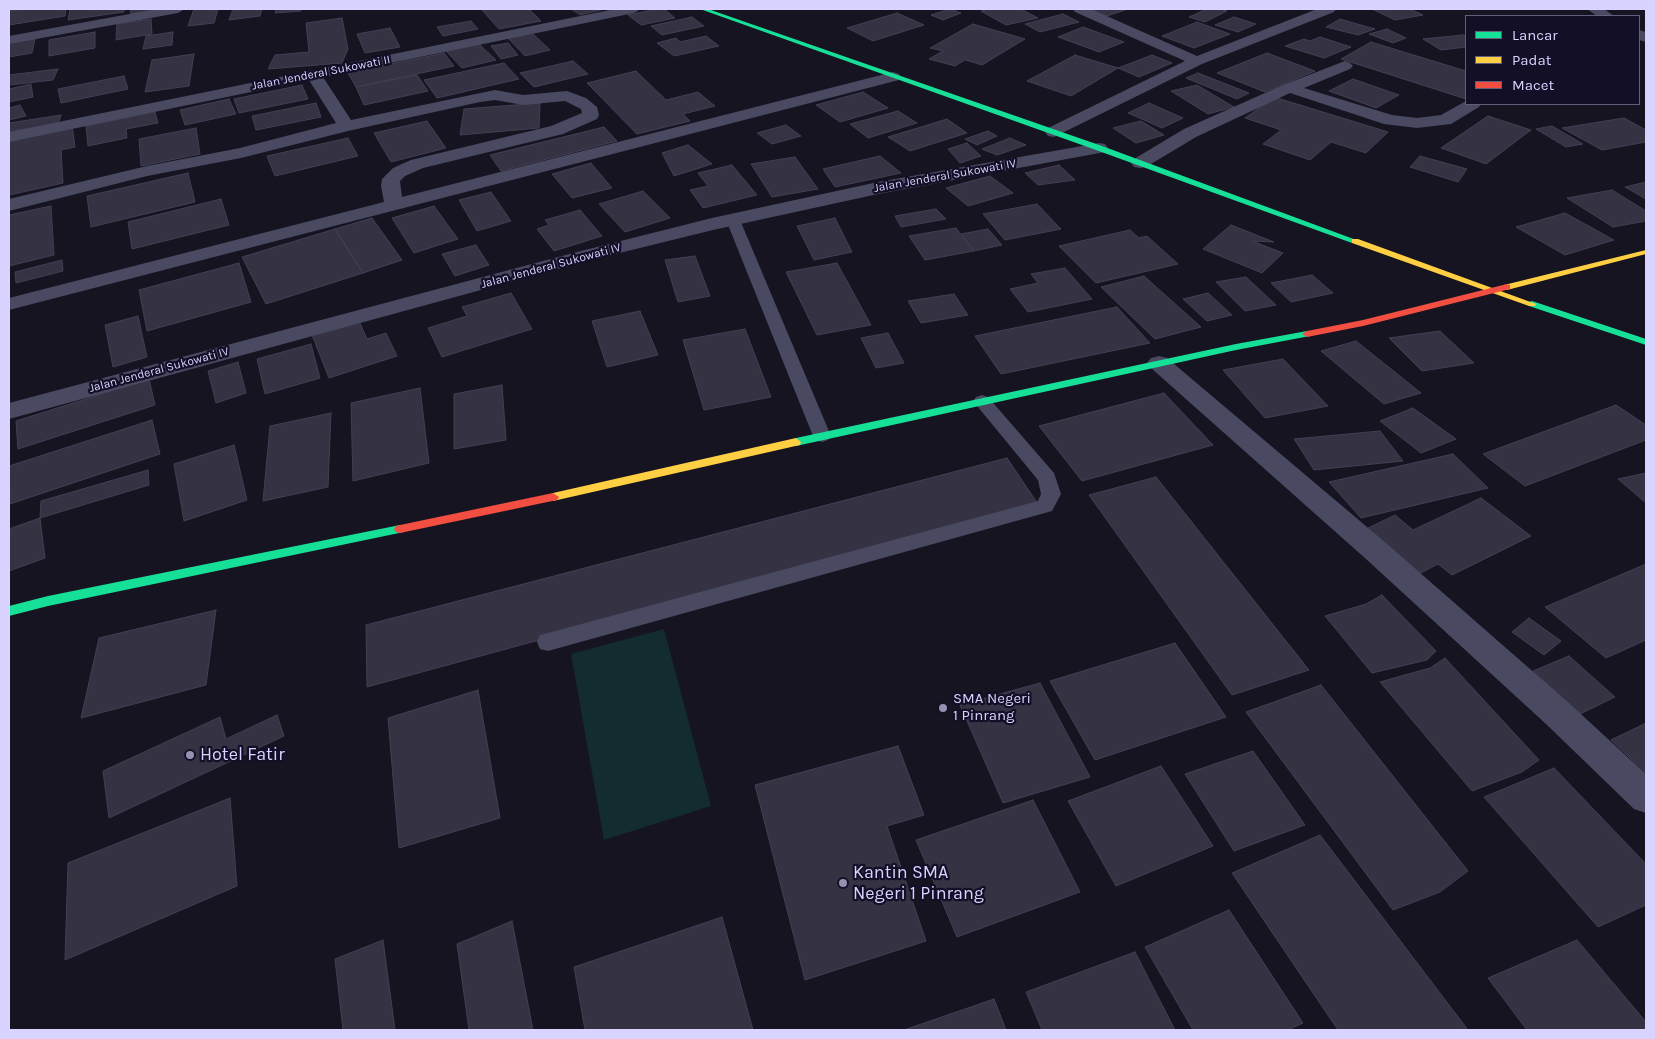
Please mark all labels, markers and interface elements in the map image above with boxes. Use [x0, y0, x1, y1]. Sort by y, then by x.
legend [1465, 15, 1640, 105]
text: Lancar [1512, 26, 1558, 44]
text: Padat [1512, 51, 1551, 69]
street label: Jalan Jenderal Sukowati II [250, 52, 392, 94]
text: Macet [1512, 76, 1554, 94]
street label: Jalan Jenderal Sukowati IV [873, 156, 1017, 196]
street label: Jalan Jenderal Sukowati IV [479, 240, 623, 292]
street label: Jalan Jenderal Sukowati IV [87, 344, 231, 396]
place label: SMA Negeri 1 Pinrang [953, 690, 1031, 725]
marker: SMA Negeri 1 Pinrang [937, 702, 949, 714]
place label: Hotel Fatir [200, 744, 285, 766]
marker: Hotel Fatir [184, 749, 196, 761]
place label: Kantin SMA Negeri 1 Pinrang [853, 862, 984, 904]
marker: Kantin SMA Negeri 1 Pinrang [837, 877, 849, 889]

